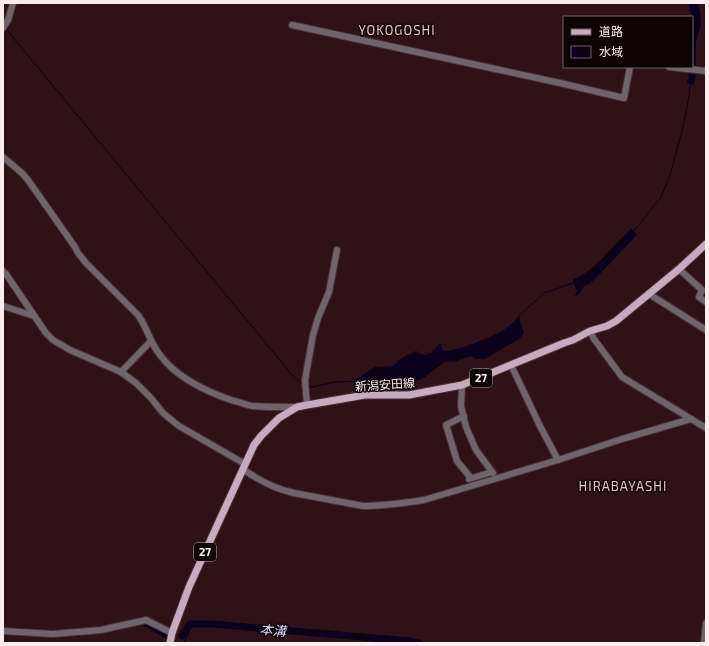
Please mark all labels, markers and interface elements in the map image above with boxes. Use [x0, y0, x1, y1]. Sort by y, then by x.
legend [563, 16, 693, 68]
district label: YOKOGOSHI [358, 22, 436, 38]
text: 道路 [599, 24, 623, 38]
text: 水域 [599, 44, 623, 58]
road number: 27 [470, 369, 492, 387]
street label: 新潟安田線 [355, 375, 415, 393]
district label: HIRABAYASHI [579, 478, 667, 494]
road number: 27 [194, 543, 216, 561]
water label: 本溝 [259, 621, 289, 639]

